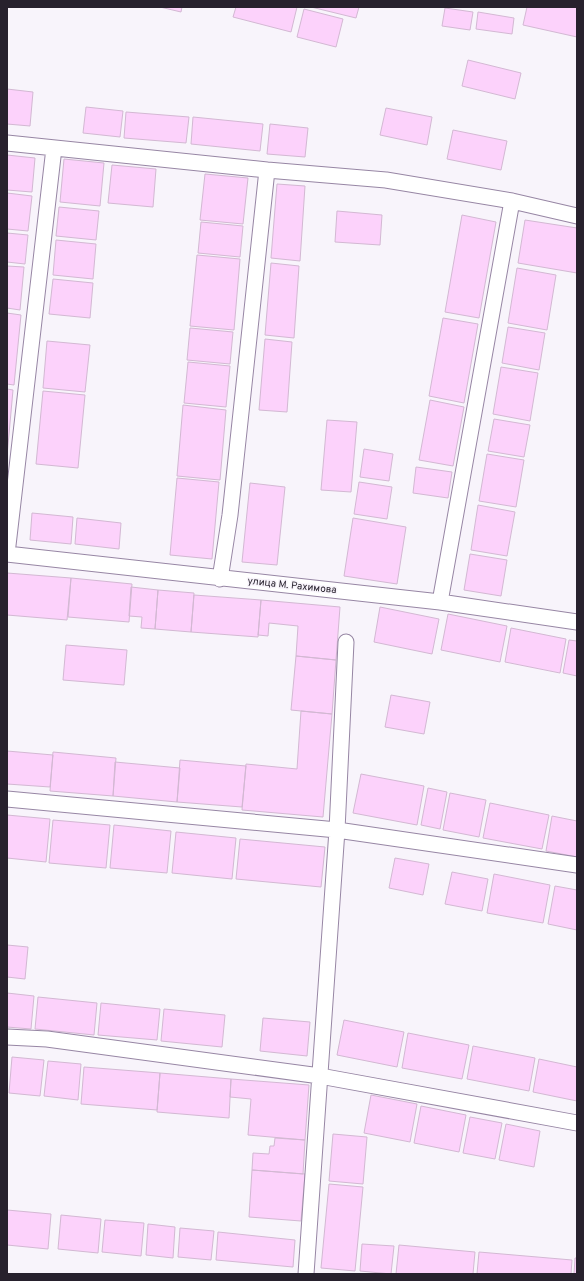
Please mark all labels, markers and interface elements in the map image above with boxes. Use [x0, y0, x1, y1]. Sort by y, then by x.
street label: улица М. Рахимова [247, 575, 337, 597]

